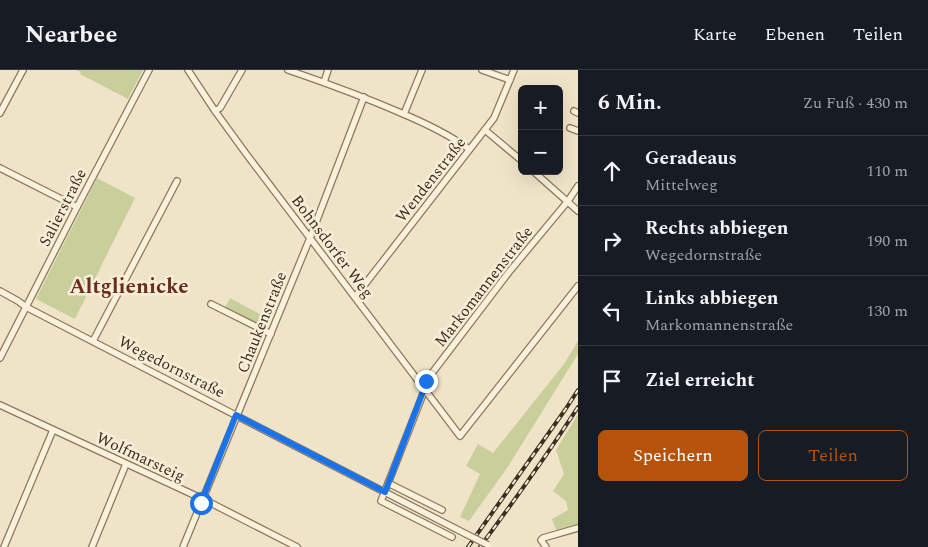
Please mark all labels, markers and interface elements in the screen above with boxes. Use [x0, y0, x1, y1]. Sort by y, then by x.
text: Nearbee [25, 17, 117, 53]
text: Karte [693, 21, 737, 48]
text: Ebenen [765, 21, 825, 48]
text: Teilen [853, 21, 903, 48]
map controls [518, 85, 563, 175]
button: + [518, 85, 563, 130]
text: 6 Min. [598, 87, 662, 119]
text: Zu Fuß · 430 m [803, 91, 908, 115]
button: − [518, 130, 563, 175]
street label: Wendenstraße [390, 132, 472, 227]
text: Geradeaus [645, 144, 737, 173]
icon: ahead [598, 157, 626, 185]
text: 110 m [866, 159, 908, 183]
street label: Salierstraße [33, 164, 93, 251]
text: Mittelweg [645, 173, 718, 197]
street label: Bohnsdorfer Weg [285, 190, 379, 303]
text: Rechts abbiegen [645, 214, 789, 243]
street label: Markomannenstraße [429, 221, 539, 352]
icon: right [598, 227, 626, 255]
text: 190 m [866, 229, 908, 253]
text: Wegedornstraße [645, 243, 762, 267]
street label: Chaukenstraße [231, 268, 293, 377]
district label: Altglienicke [69, 271, 189, 303]
text: Links abbiegen [645, 284, 779, 313]
icon: left [598, 297, 626, 325]
text: 130 m [866, 299, 908, 323]
text: Markomannenstraße [645, 313, 793, 337]
street label: Wegedornstraße [114, 330, 229, 404]
text: Ziel erreicht [645, 366, 755, 395]
icon: arrive [598, 367, 626, 395]
route end [415, 370, 438, 393]
street label: Wolfmarsteig [92, 426, 189, 488]
button: Speichern [598, 430, 748, 481]
button: Teilen [758, 430, 908, 481]
route start [190, 492, 213, 515]

